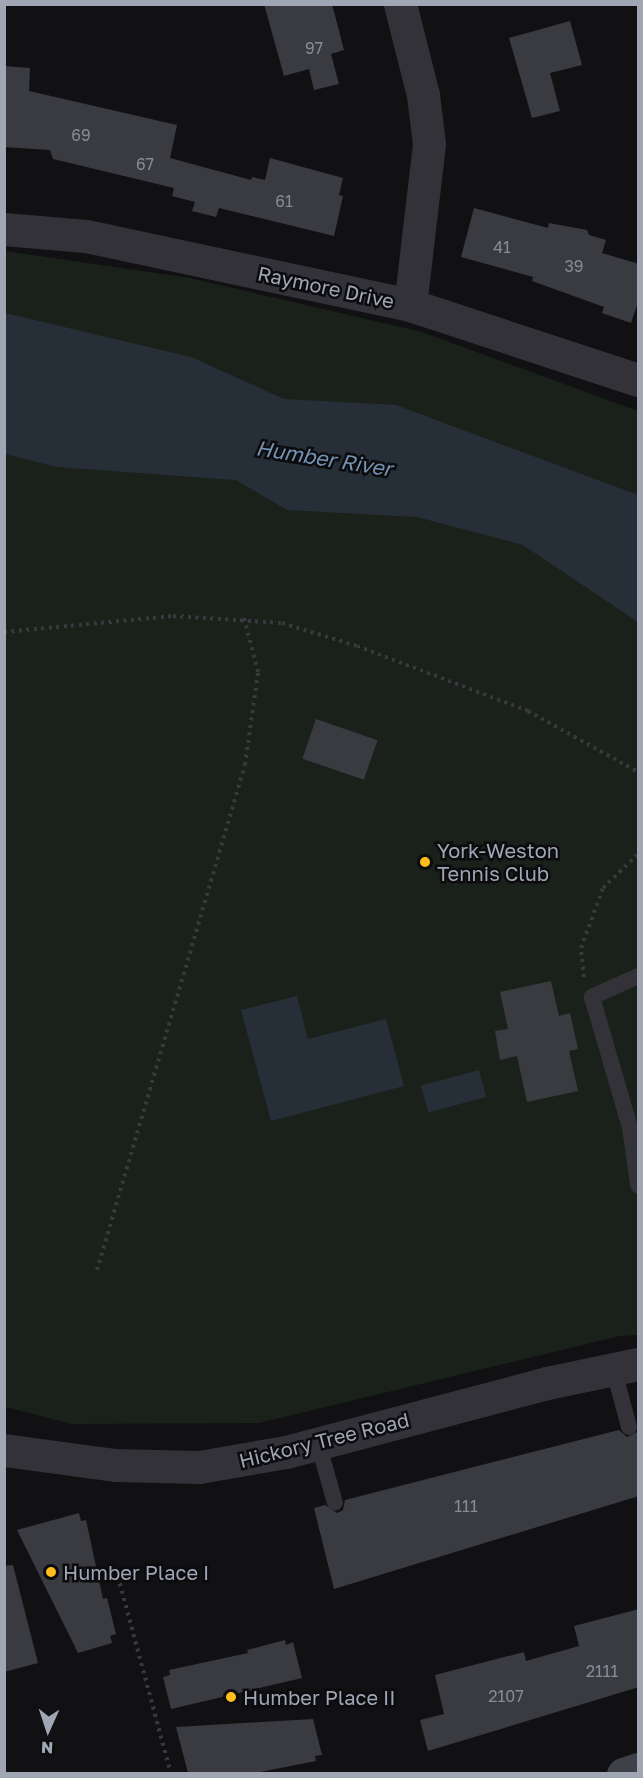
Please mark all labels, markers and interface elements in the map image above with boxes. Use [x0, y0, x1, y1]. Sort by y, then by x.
house number: 97 [305, 38, 323, 58]
house number: 69 [71, 125, 91, 145]
house number: 67 [136, 154, 154, 174]
house number: 61 [275, 191, 293, 211]
house number: 41 [493, 237, 511, 257]
house number: 39 [564, 256, 584, 276]
street label: Raymore Drive [256, 261, 396, 313]
water label: Humber River [254, 435, 394, 481]
place label: York-Weston Tennis Club [437, 838, 559, 885]
marker: York-Weston Tennis Club [418, 855, 432, 869]
street label: Hickory Tree Road [237, 1407, 411, 1473]
house number: 111 [454, 1496, 478, 1516]
place label: Humber Place I [63, 1560, 209, 1584]
marker: Humber Place I [44, 1565, 58, 1579]
house number: 2111 [586, 1661, 618, 1681]
place label: Humber Place II [243, 1685, 396, 1709]
house number: 2107 [488, 1686, 524, 1706]
marker: Humber Place II [224, 1690, 238, 1704]
north arrow [18, 1700, 78, 1760]
text: N [40, 1738, 54, 1758]

